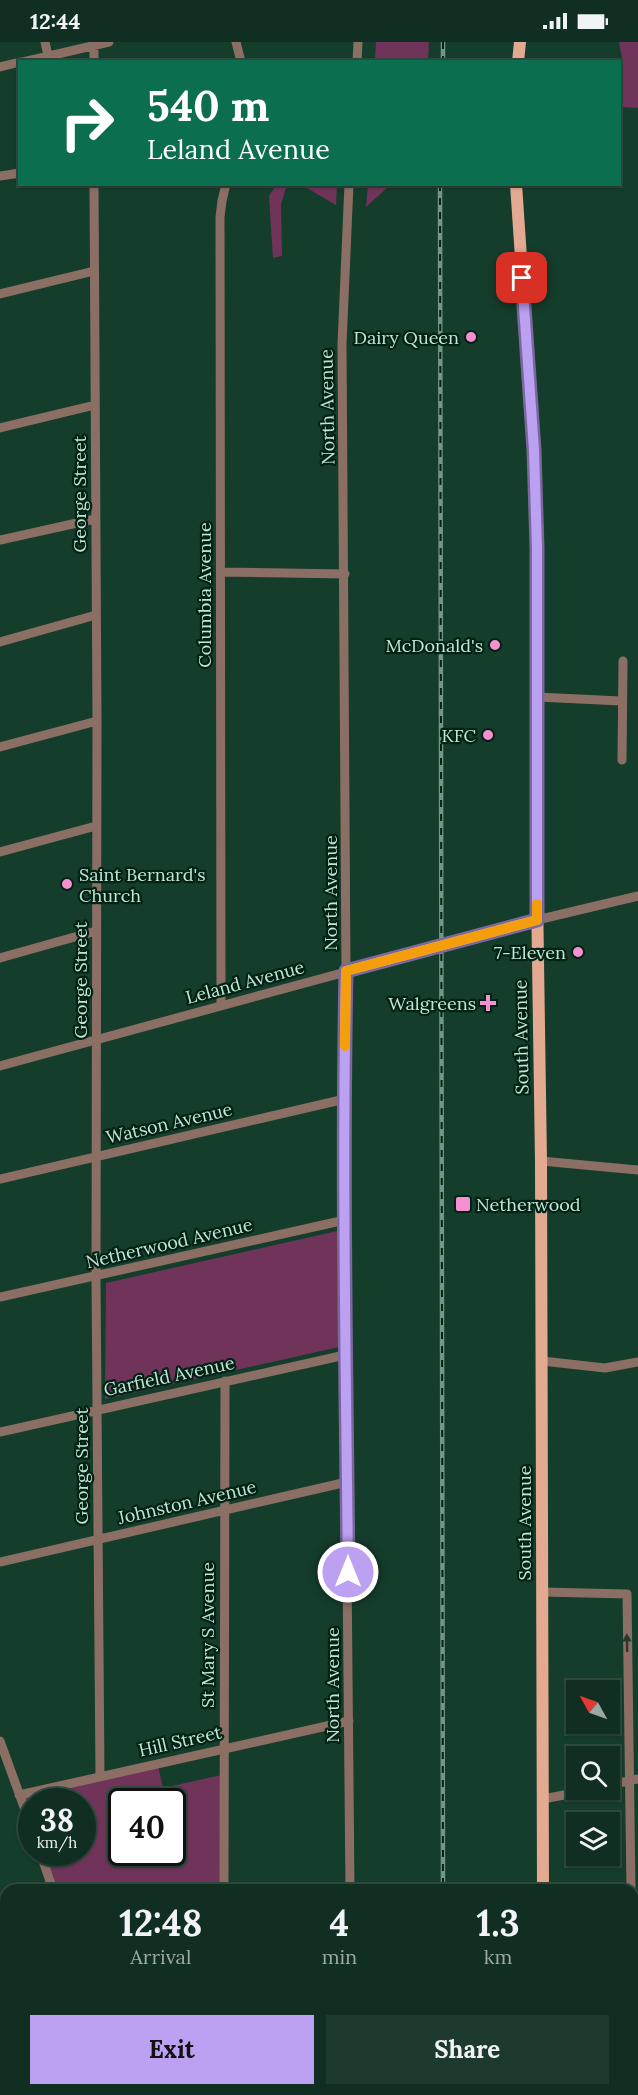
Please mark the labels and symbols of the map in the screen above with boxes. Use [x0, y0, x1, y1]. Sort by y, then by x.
pin [496, 252, 547, 303]
place label: Dairy Queen [354, 326, 459, 349]
marker: Dairy Queen [464, 330, 478, 344]
street label: North Avenue [314, 349, 340, 465]
street label: George Street [68, 435, 91, 552]
street label: Columbia Avenue [193, 522, 216, 668]
place label: McDonald's [385, 634, 483, 657]
marker: McDonald's [488, 638, 502, 652]
place label: KFC [441, 724, 476, 747]
marker: KFC [481, 728, 495, 742]
street label: North Avenue [319, 835, 342, 951]
place label: Saint Bernard's Church [79, 863, 206, 907]
marker: Saint Bernard's Church [60, 877, 74, 891]
street label: George Street [69, 921, 92, 1038]
place label: 7-Eleven [494, 941, 566, 964]
marker: 7-Eleven [571, 945, 585, 959]
street label: Leland Avenue [183, 955, 307, 1009]
street label: South Avenue [508, 979, 534, 1095]
place label: Walgreens [388, 992, 476, 1015]
marker: Walgreens [481, 996, 495, 1010]
street label: Watson Avenue [104, 1097, 235, 1149]
place label: Netherwood [476, 1193, 581, 1216]
marker: Netherwood [454, 1195, 472, 1213]
street label: Netherwood Avenue [83, 1213, 255, 1273]
street label: Garfield Avenue [101, 1351, 237, 1401]
street label: George Street [70, 1407, 93, 1524]
street label: South Avenue [513, 1465, 536, 1581]
street label: Johnston Avenue [115, 1475, 259, 1529]
position arrow [316, 1540, 380, 1604]
street label: St Mary S Avenue [196, 1562, 219, 1708]
street label: North Avenue [321, 1627, 344, 1743]
one-way arrow [622, 1633, 632, 1652]
north arrow [566, 1680, 620, 1734]
street label: Hill Street [136, 1720, 224, 1762]
speed limit sign: 40 [108, 1788, 186, 1866]

